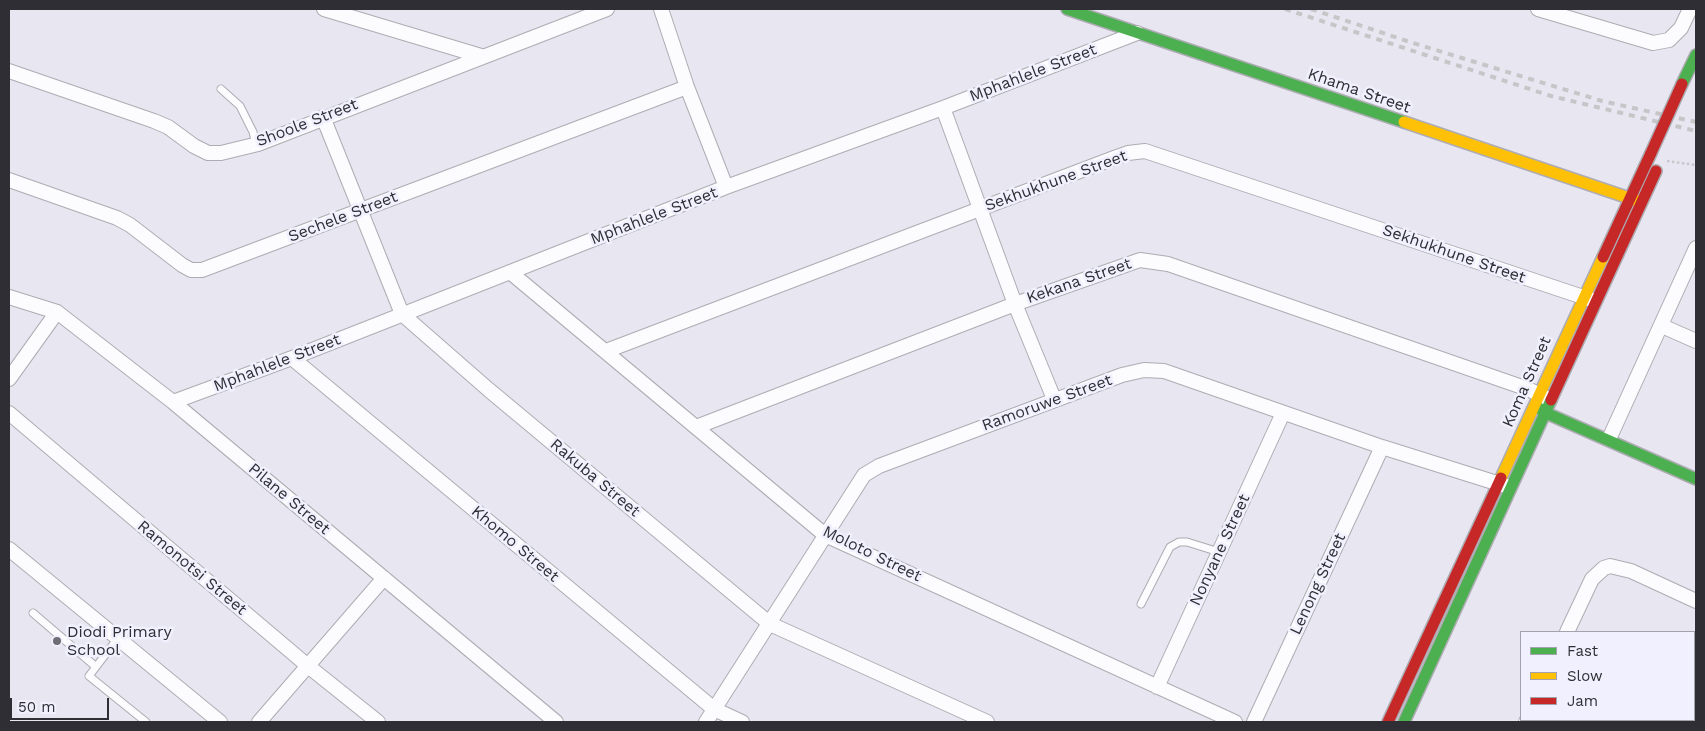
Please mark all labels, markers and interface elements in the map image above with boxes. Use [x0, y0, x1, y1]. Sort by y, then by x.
street label: Mphahlele Street [967, 40, 1099, 106]
street label: Khama Street [1305, 64, 1413, 118]
street label: Shoole Street [254, 95, 360, 151]
street label: Sekhukhune Street [982, 146, 1130, 216]
street label: Mphahlele Street [588, 183, 720, 249]
street label: Sechele Street [286, 187, 400, 247]
street label: Sekhukhune Street [1380, 221, 1528, 287]
street label: Kekana Street [1024, 254, 1134, 308]
street label: Mphahlele Street [211, 330, 343, 396]
street label: Koma Street [1498, 334, 1556, 430]
street label: Ramoruwe Street [979, 371, 1115, 435]
street label: Rakuba Street [546, 435, 644, 521]
street label: Pilane Street [244, 459, 334, 539]
street label: Nonyane Street [1186, 491, 1254, 609]
street label: Khomo Street [467, 502, 563, 586]
street label: Ramonotsi Street [133, 517, 251, 619]
street label: Moloto Street [820, 522, 924, 586]
street label: Lenong Street [1286, 530, 1350, 638]
place label: Diodi Primary School [67, 622, 172, 660]
legend [1520, 631, 1695, 721]
marker: Diodi Primary School [51, 635, 63, 647]
text: Fast [1567, 642, 1598, 660]
text: Slow [1567, 667, 1603, 685]
scale bar [12, 688, 111, 720]
text: Jam [1567, 692, 1598, 710]
text: 50 m [18, 698, 55, 716]

